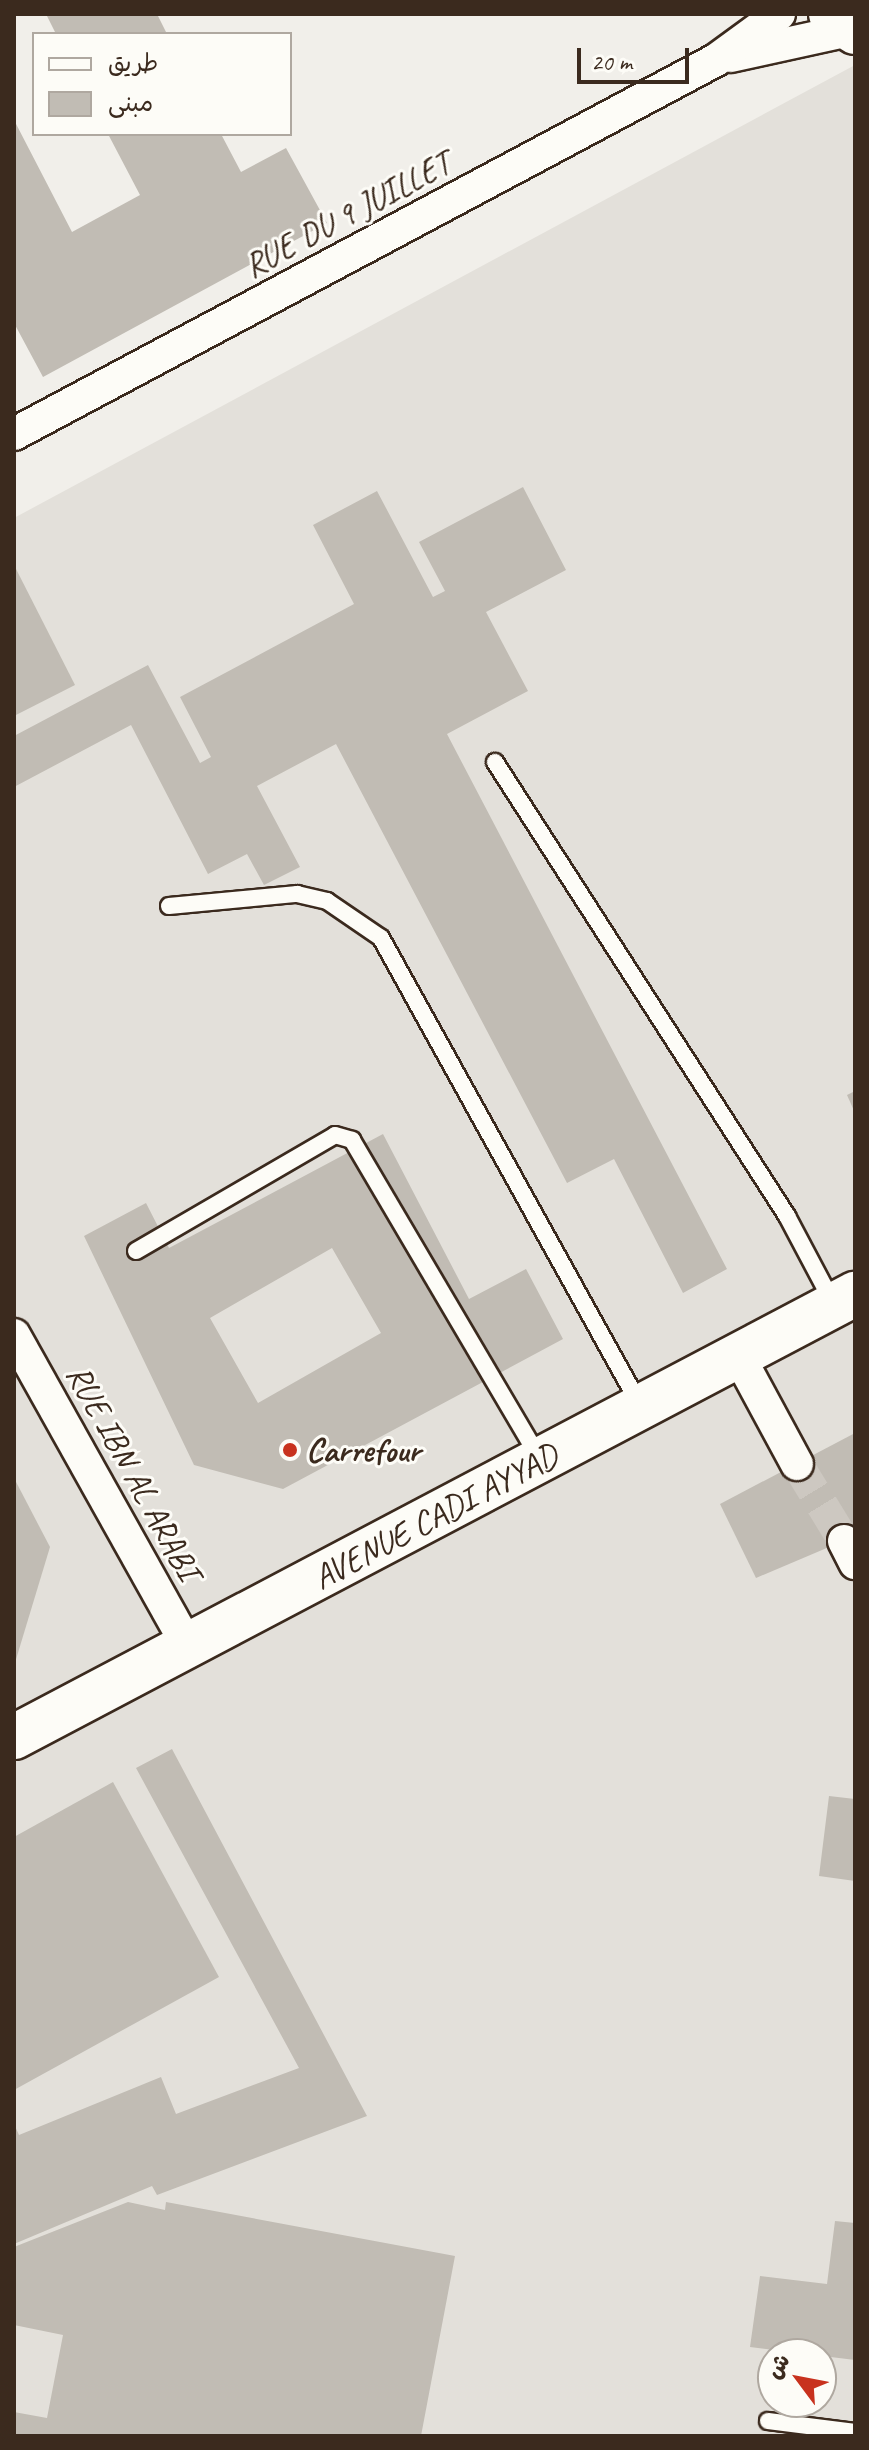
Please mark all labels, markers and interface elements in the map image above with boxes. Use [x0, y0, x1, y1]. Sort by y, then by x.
legend [32, 32, 292, 136]
scale bar [581, 32, 693, 82]
text: 20 m [591, 47, 632, 77]
text: طريق [108, 48, 158, 78]
text: مبنى [108, 88, 153, 118]
street label: RUE DU 9 JUILLET [236, 142, 458, 286]
street label: RUE IBN AL ARABI [58, 1357, 210, 1587]
place label: Carrefour [306, 1430, 421, 1470]
street label: AVENUE CADI AYYAD [307, 1435, 563, 1597]
marker: Carrefour [281, 1441, 299, 1459]
north arrow [757, 2338, 837, 2418]
text: ش [760, 2349, 797, 2384]

